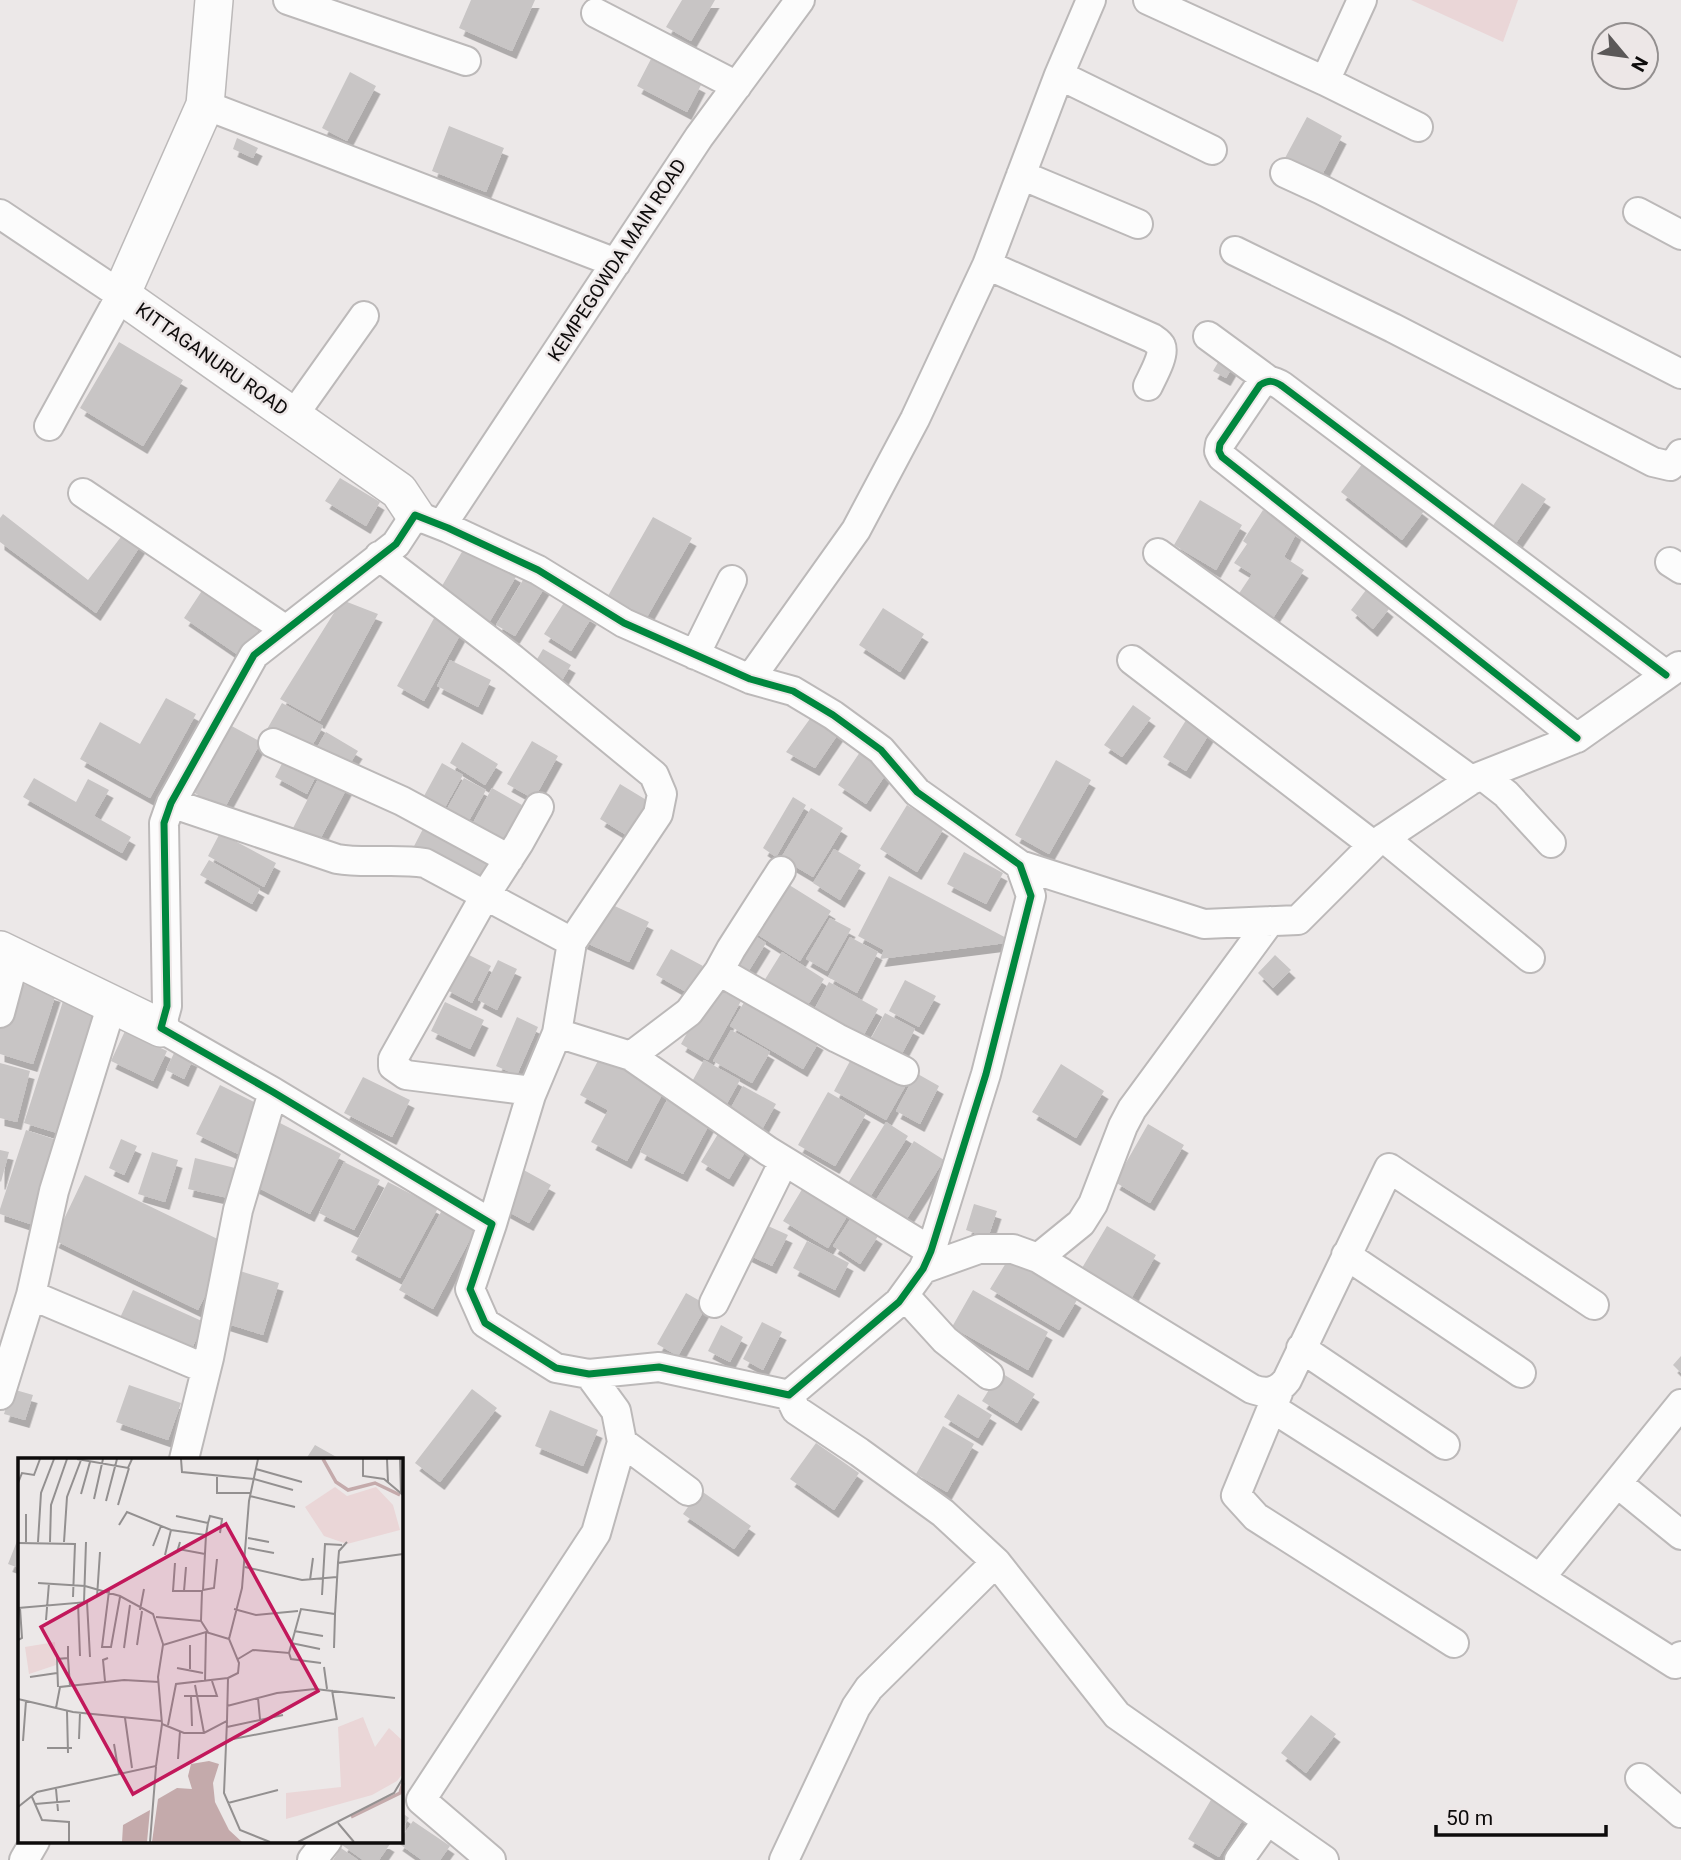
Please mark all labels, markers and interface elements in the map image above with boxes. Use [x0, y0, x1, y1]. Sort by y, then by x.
north arrow [1590, 21, 1660, 91]
text: N [1626, 53, 1653, 75]
street label: KEMPEGOWDA MAIN ROAD [543, 155, 691, 365]
street label: KITTAGANURU ROAD [131, 298, 293, 420]
inset map [18, 1458, 402, 1842]
scale bar [1436, 1794, 1606, 1838]
text: 50 m [1446, 1806, 1493, 1830]

